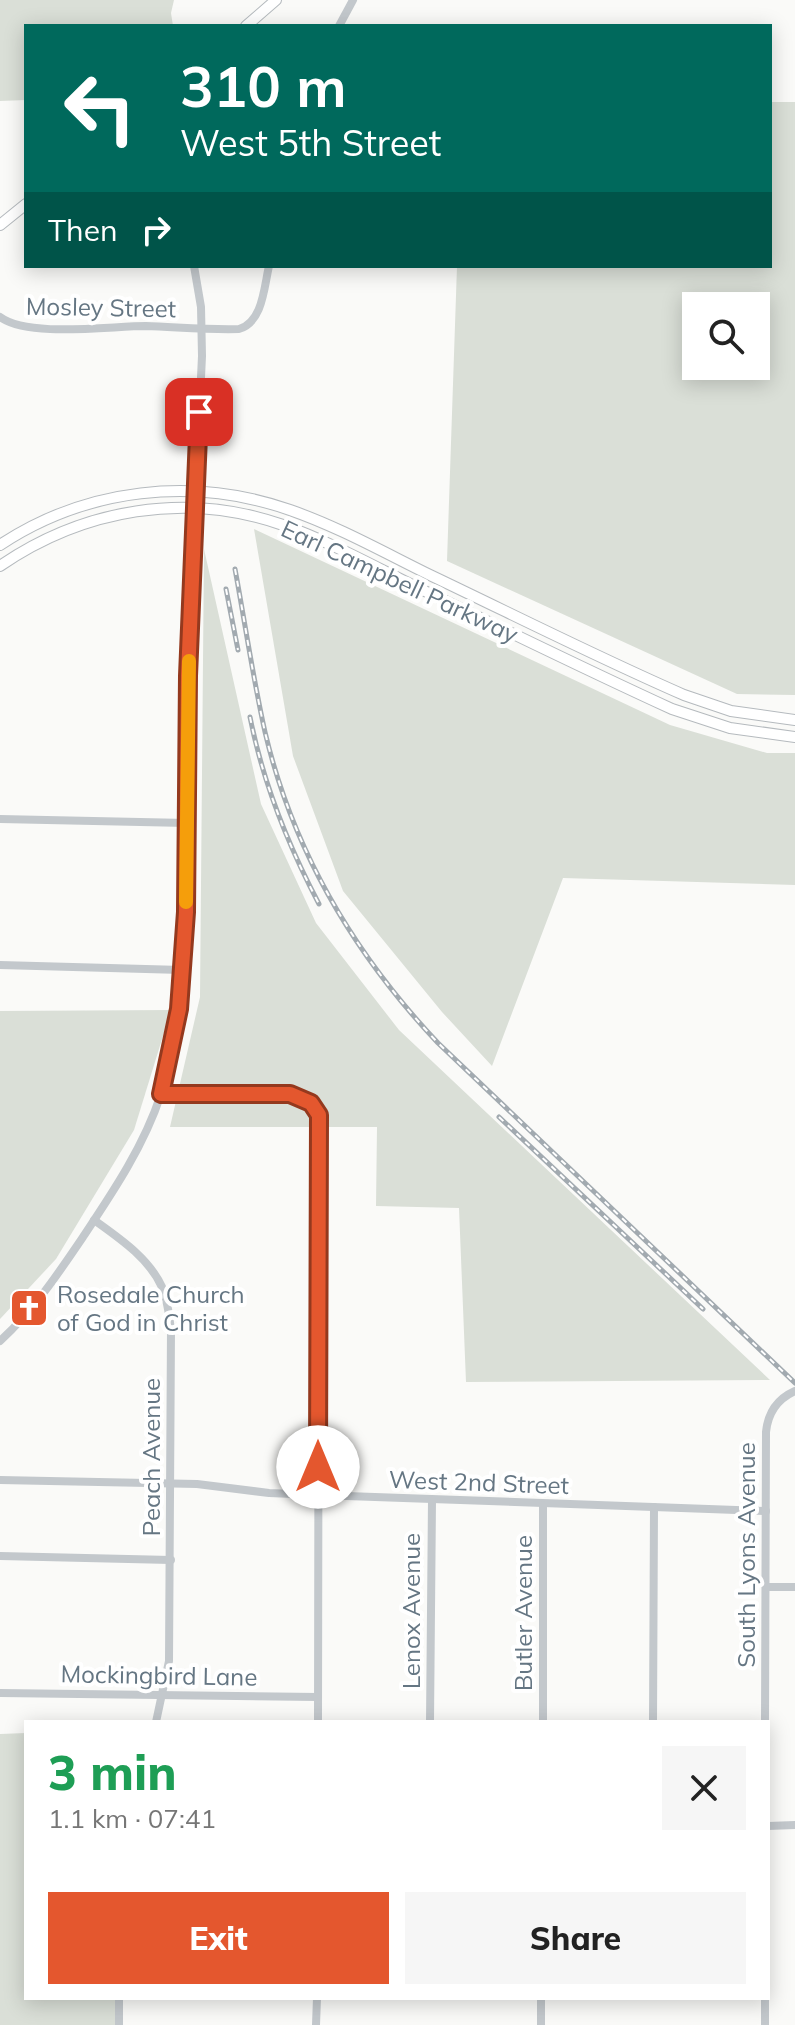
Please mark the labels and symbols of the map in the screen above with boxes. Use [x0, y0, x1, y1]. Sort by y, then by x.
street label: Mosley Street [26, 291, 176, 323]
pin [165, 378, 233, 446]
street label: Earl Campbell Parkway [277, 513, 523, 649]
place label: Rosedale Church of God in Christ [57, 1279, 245, 1337]
church icon: Rosedale Church of God in Christ [8, 1287, 50, 1329]
street label: Peach Avenue [136, 1378, 166, 1536]
position arrow [276, 1425, 360, 1509]
street label: South Lyons Avenue [731, 1442, 761, 1668]
street label: West 2nd Street [388, 1464, 570, 1500]
street label: Lenox Avenue [396, 1533, 426, 1689]
street label: Butler Avenue [508, 1535, 538, 1691]
street label: Mockingbird Lane [60, 1658, 258, 1692]

